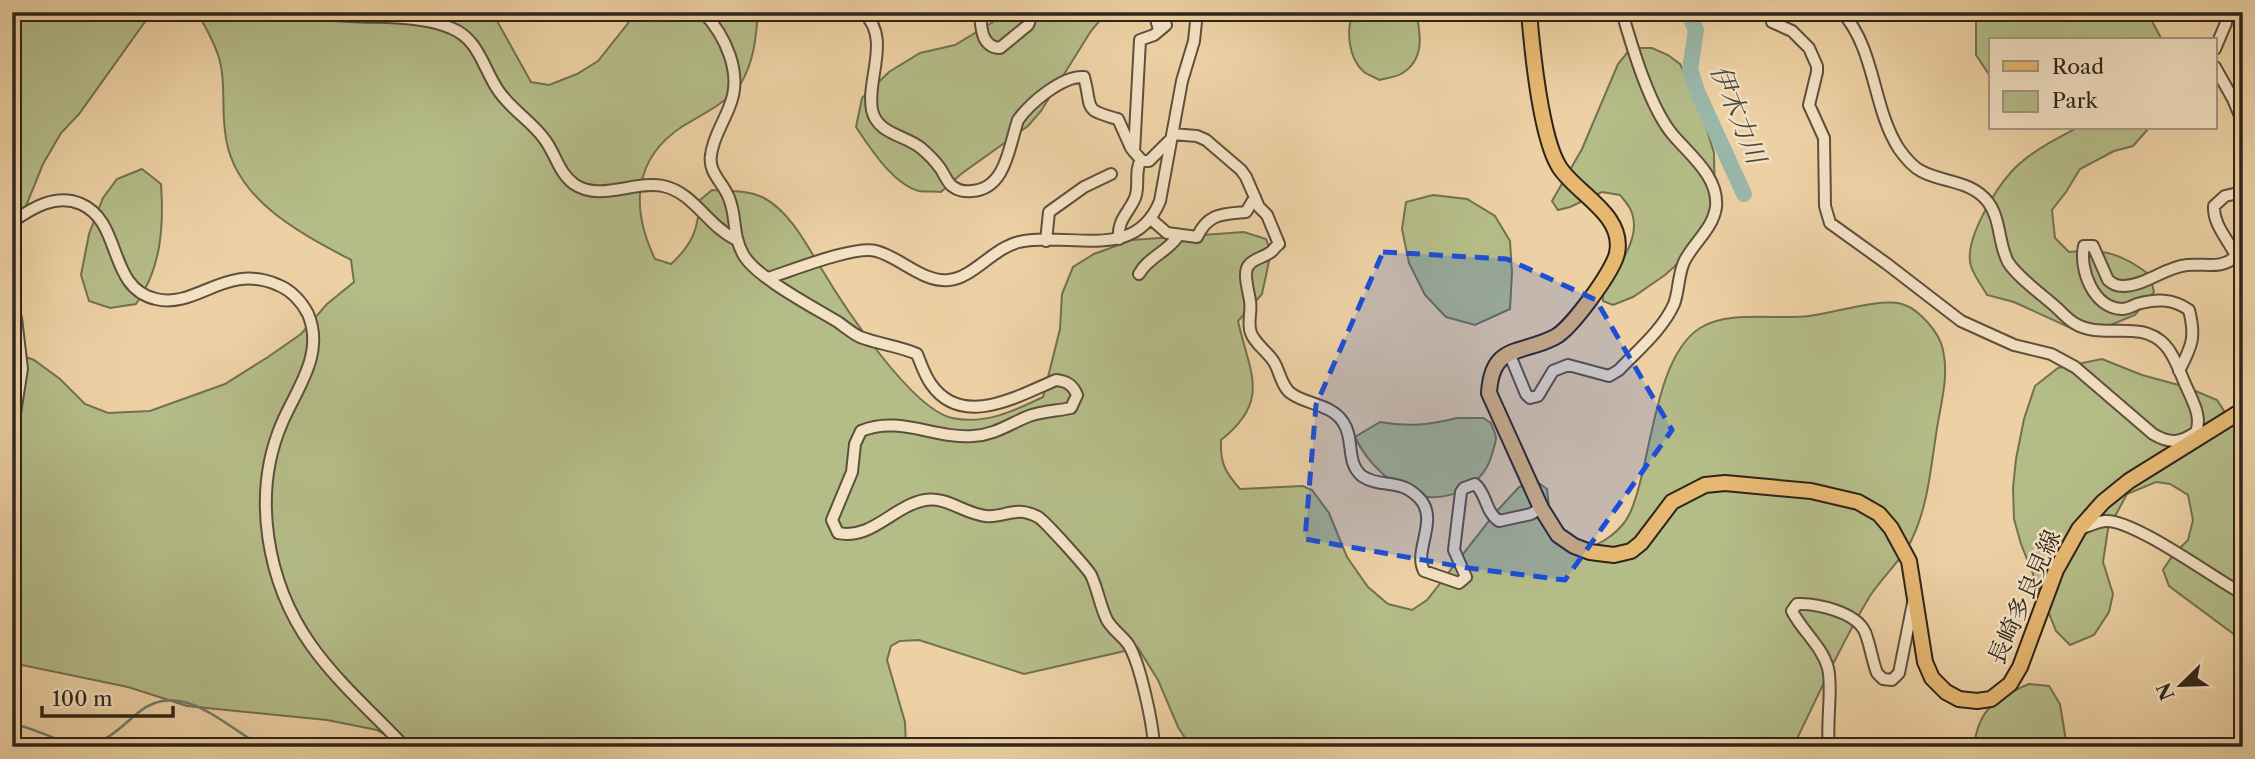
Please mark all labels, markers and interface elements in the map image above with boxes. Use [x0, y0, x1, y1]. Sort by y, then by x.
legend [1989, 38, 2216, 130]
text: Road [2052, 54, 2104, 79]
water label: 伊木力川 [1704, 60, 1773, 171]
text: Park [2052, 88, 2098, 113]
street label: 長崎多良見線 [1981, 525, 2067, 669]
north arrow [2146, 650, 2216, 720]
scale bar [42, 675, 173, 719]
text: N [2152, 679, 2180, 704]
text: 100 m [52, 686, 113, 711]

